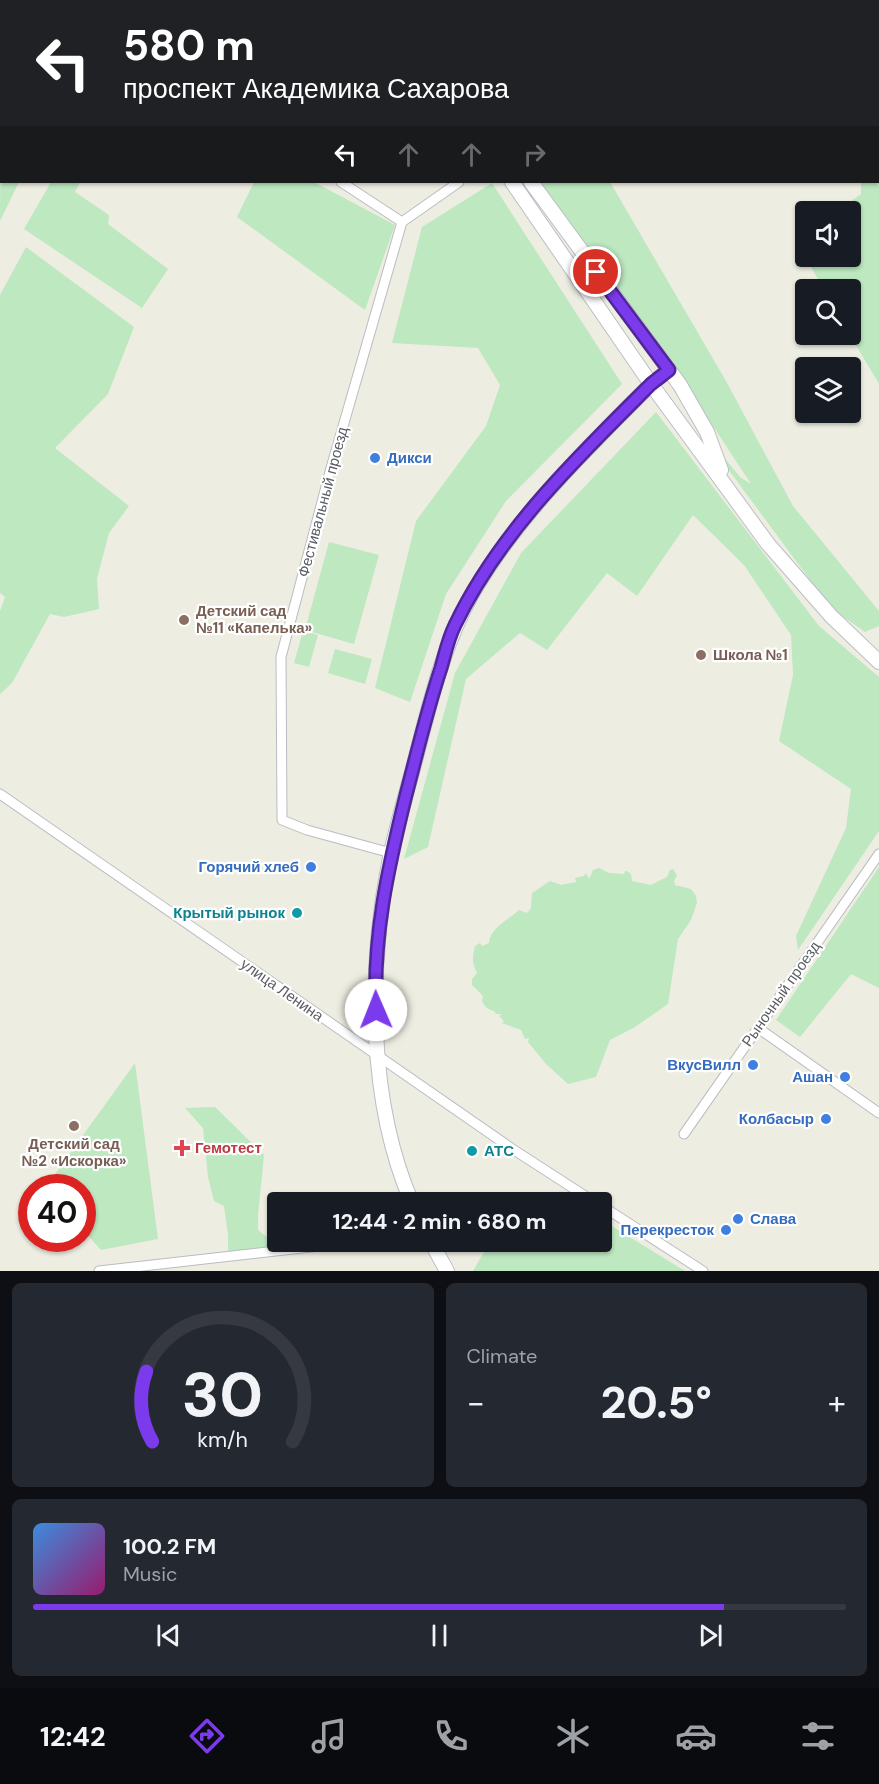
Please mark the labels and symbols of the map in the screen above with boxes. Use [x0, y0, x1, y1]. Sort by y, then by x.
pin [570, 246, 621, 297]
street label: Фестивальный проезд [293, 424, 353, 579]
place label: Дикси [387, 448, 432, 468]
marker: Дикси [368, 451, 382, 465]
place label: Детский сад №11 «Капелька» [196, 601, 313, 638]
marker: Детский сад №11 «Капелька» [177, 613, 191, 627]
place label: Школа №1 [713, 645, 788, 665]
marker: Школа №1 [694, 648, 708, 662]
place label: Горячий хлеб [199, 857, 299, 877]
marker: Горячий хлеб [304, 860, 318, 874]
place label: Крытый рынок [173, 903, 285, 923]
marker: Крытый рынок [290, 906, 304, 920]
street label: Рыночный проезд [737, 937, 825, 1051]
street label: улица Ленина [237, 954, 328, 1026]
position arrow [344, 978, 408, 1042]
place label: ВкусВилл [667, 1055, 741, 1075]
marker: ВкусВилл [746, 1058, 760, 1072]
place label: Ашан [792, 1067, 833, 1087]
marker: Ашан [838, 1070, 852, 1084]
place label: Колбасыр [739, 1109, 814, 1129]
marker: Колбасыр [819, 1112, 833, 1126]
marker: Детcкий сад №2 «Искорка» [67, 1119, 81, 1133]
place label: Детcкий сад №2 «Искорка» [22, 1134, 127, 1171]
place label: Гемотест [195, 1138, 262, 1158]
marker: Гемотест [173, 1139, 191, 1157]
place label: АТС [484, 1141, 514, 1161]
marker: АТС [465, 1144, 479, 1158]
speed limit sign: 40 [18, 1174, 96, 1252]
place label: Слава [750, 1209, 797, 1229]
marker: Слава [731, 1212, 745, 1226]
place label: Перекресток [620, 1220, 714, 1240]
marker: Перекресток [719, 1223, 733, 1237]

